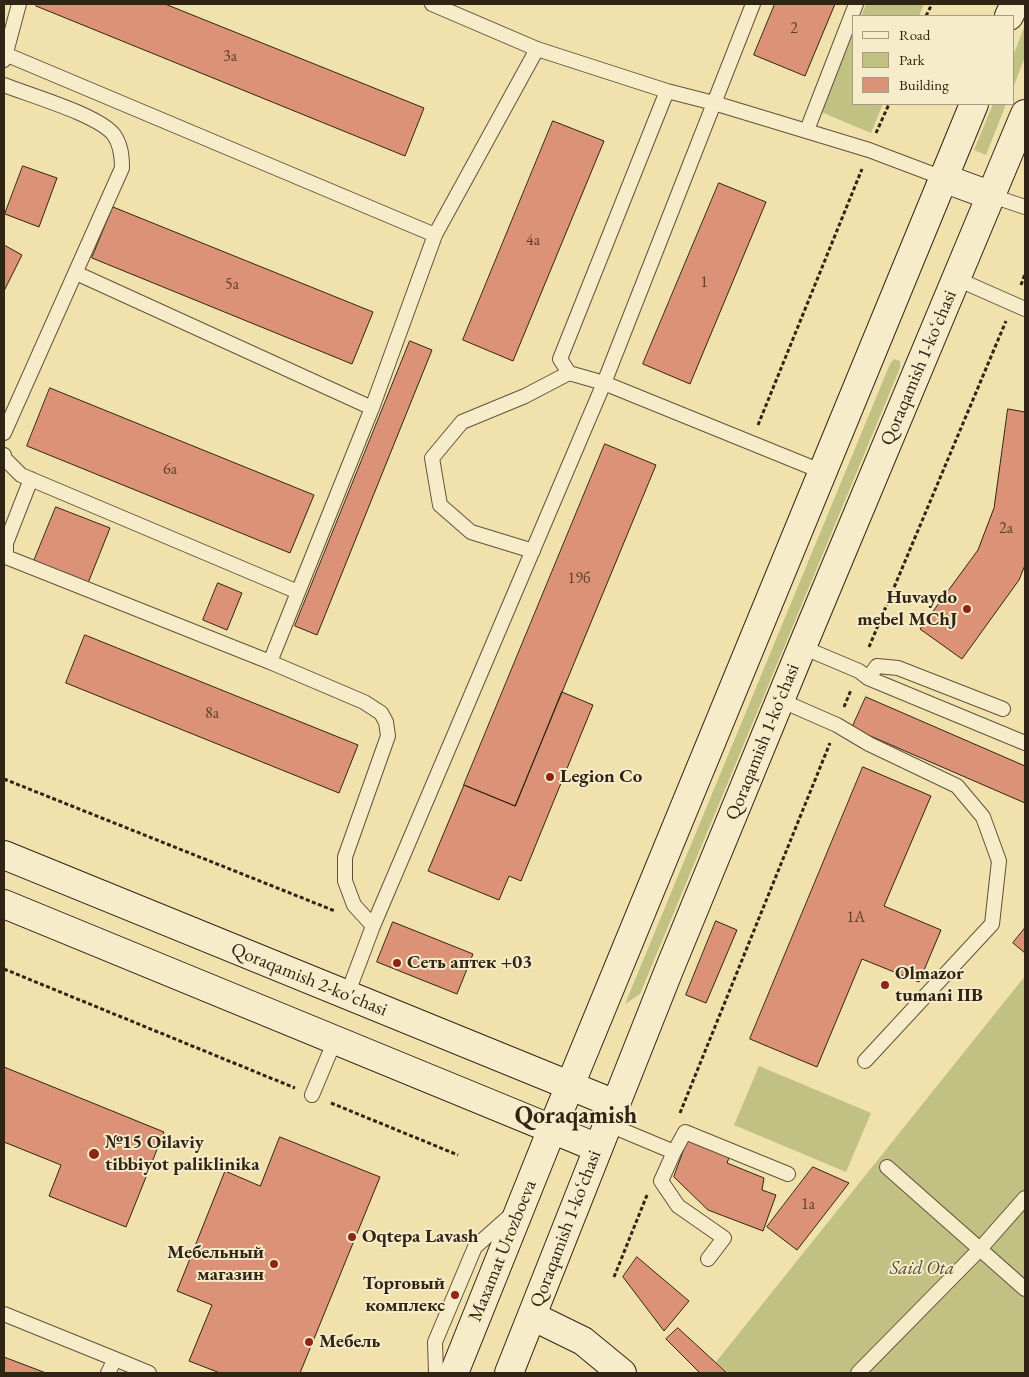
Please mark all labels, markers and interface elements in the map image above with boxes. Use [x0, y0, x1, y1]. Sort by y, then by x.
legend [852, 15, 1014, 105]
house number: 2 [790, 19, 798, 39]
text: Road [899, 25, 930, 44]
house number: 3а [223, 47, 237, 67]
text: Park [899, 50, 925, 69]
text: Building [899, 75, 949, 94]
house number: 4а [526, 231, 540, 251]
house number: 1 [700, 273, 708, 293]
house number: 5а [225, 275, 239, 295]
street label: Qoraqamish 1-koʻchasi [876, 287, 962, 449]
house number: 6а [163, 460, 177, 480]
house number: 2а [999, 519, 1013, 539]
house number: 19б [568, 569, 590, 589]
place label: Huvaydo mebel MChJ [857, 587, 957, 631]
marker: Huvaydo mebel MChJ [961, 603, 973, 615]
street label: Qoraqamish 1-koʻchasi [721, 661, 805, 823]
house number: 8а [205, 704, 219, 724]
place label: Legion Co [560, 766, 642, 788]
marker: Legion Co [544, 771, 556, 783]
house number: 1A [847, 908, 865, 928]
street label: Qoraqamish 2-ko'chasi [228, 938, 390, 1022]
place label: Сеть аптек +03 [407, 952, 532, 974]
marker: Сеть аптек +03 [391, 957, 403, 969]
place label: Olmazor tumani IIB [895, 963, 983, 1007]
marker: Olmazor tumani IIB [879, 979, 891, 991]
district label: Qoraqamish [515, 1102, 637, 1130]
place label: №15 Oilaviy tibbiyot paliklinika [105, 1132, 260, 1176]
marker: №15 Oilaviy tibbiyot paliklinika [87, 1147, 101, 1161]
street label: Qoraqamish 1-koʻchasi [526, 1147, 606, 1311]
street label: Maxamat Urozboeva [464, 1177, 542, 1325]
house number: 1a [801, 1195, 815, 1215]
place label: Oqtepa Lavash [362, 1226, 478, 1248]
marker: Oqtepa Lavash [346, 1231, 358, 1243]
place label: Мебельный магазин [167, 1242, 264, 1286]
marker: Мебельный магазин [268, 1258, 280, 1270]
park label: Said Ota [890, 1258, 954, 1280]
place label: Торговый комплекс [363, 1273, 445, 1317]
marker: Торговый комплекс [449, 1289, 461, 1301]
place label: Мебель [319, 1331, 380, 1353]
marker: Мебель [303, 1336, 315, 1348]

